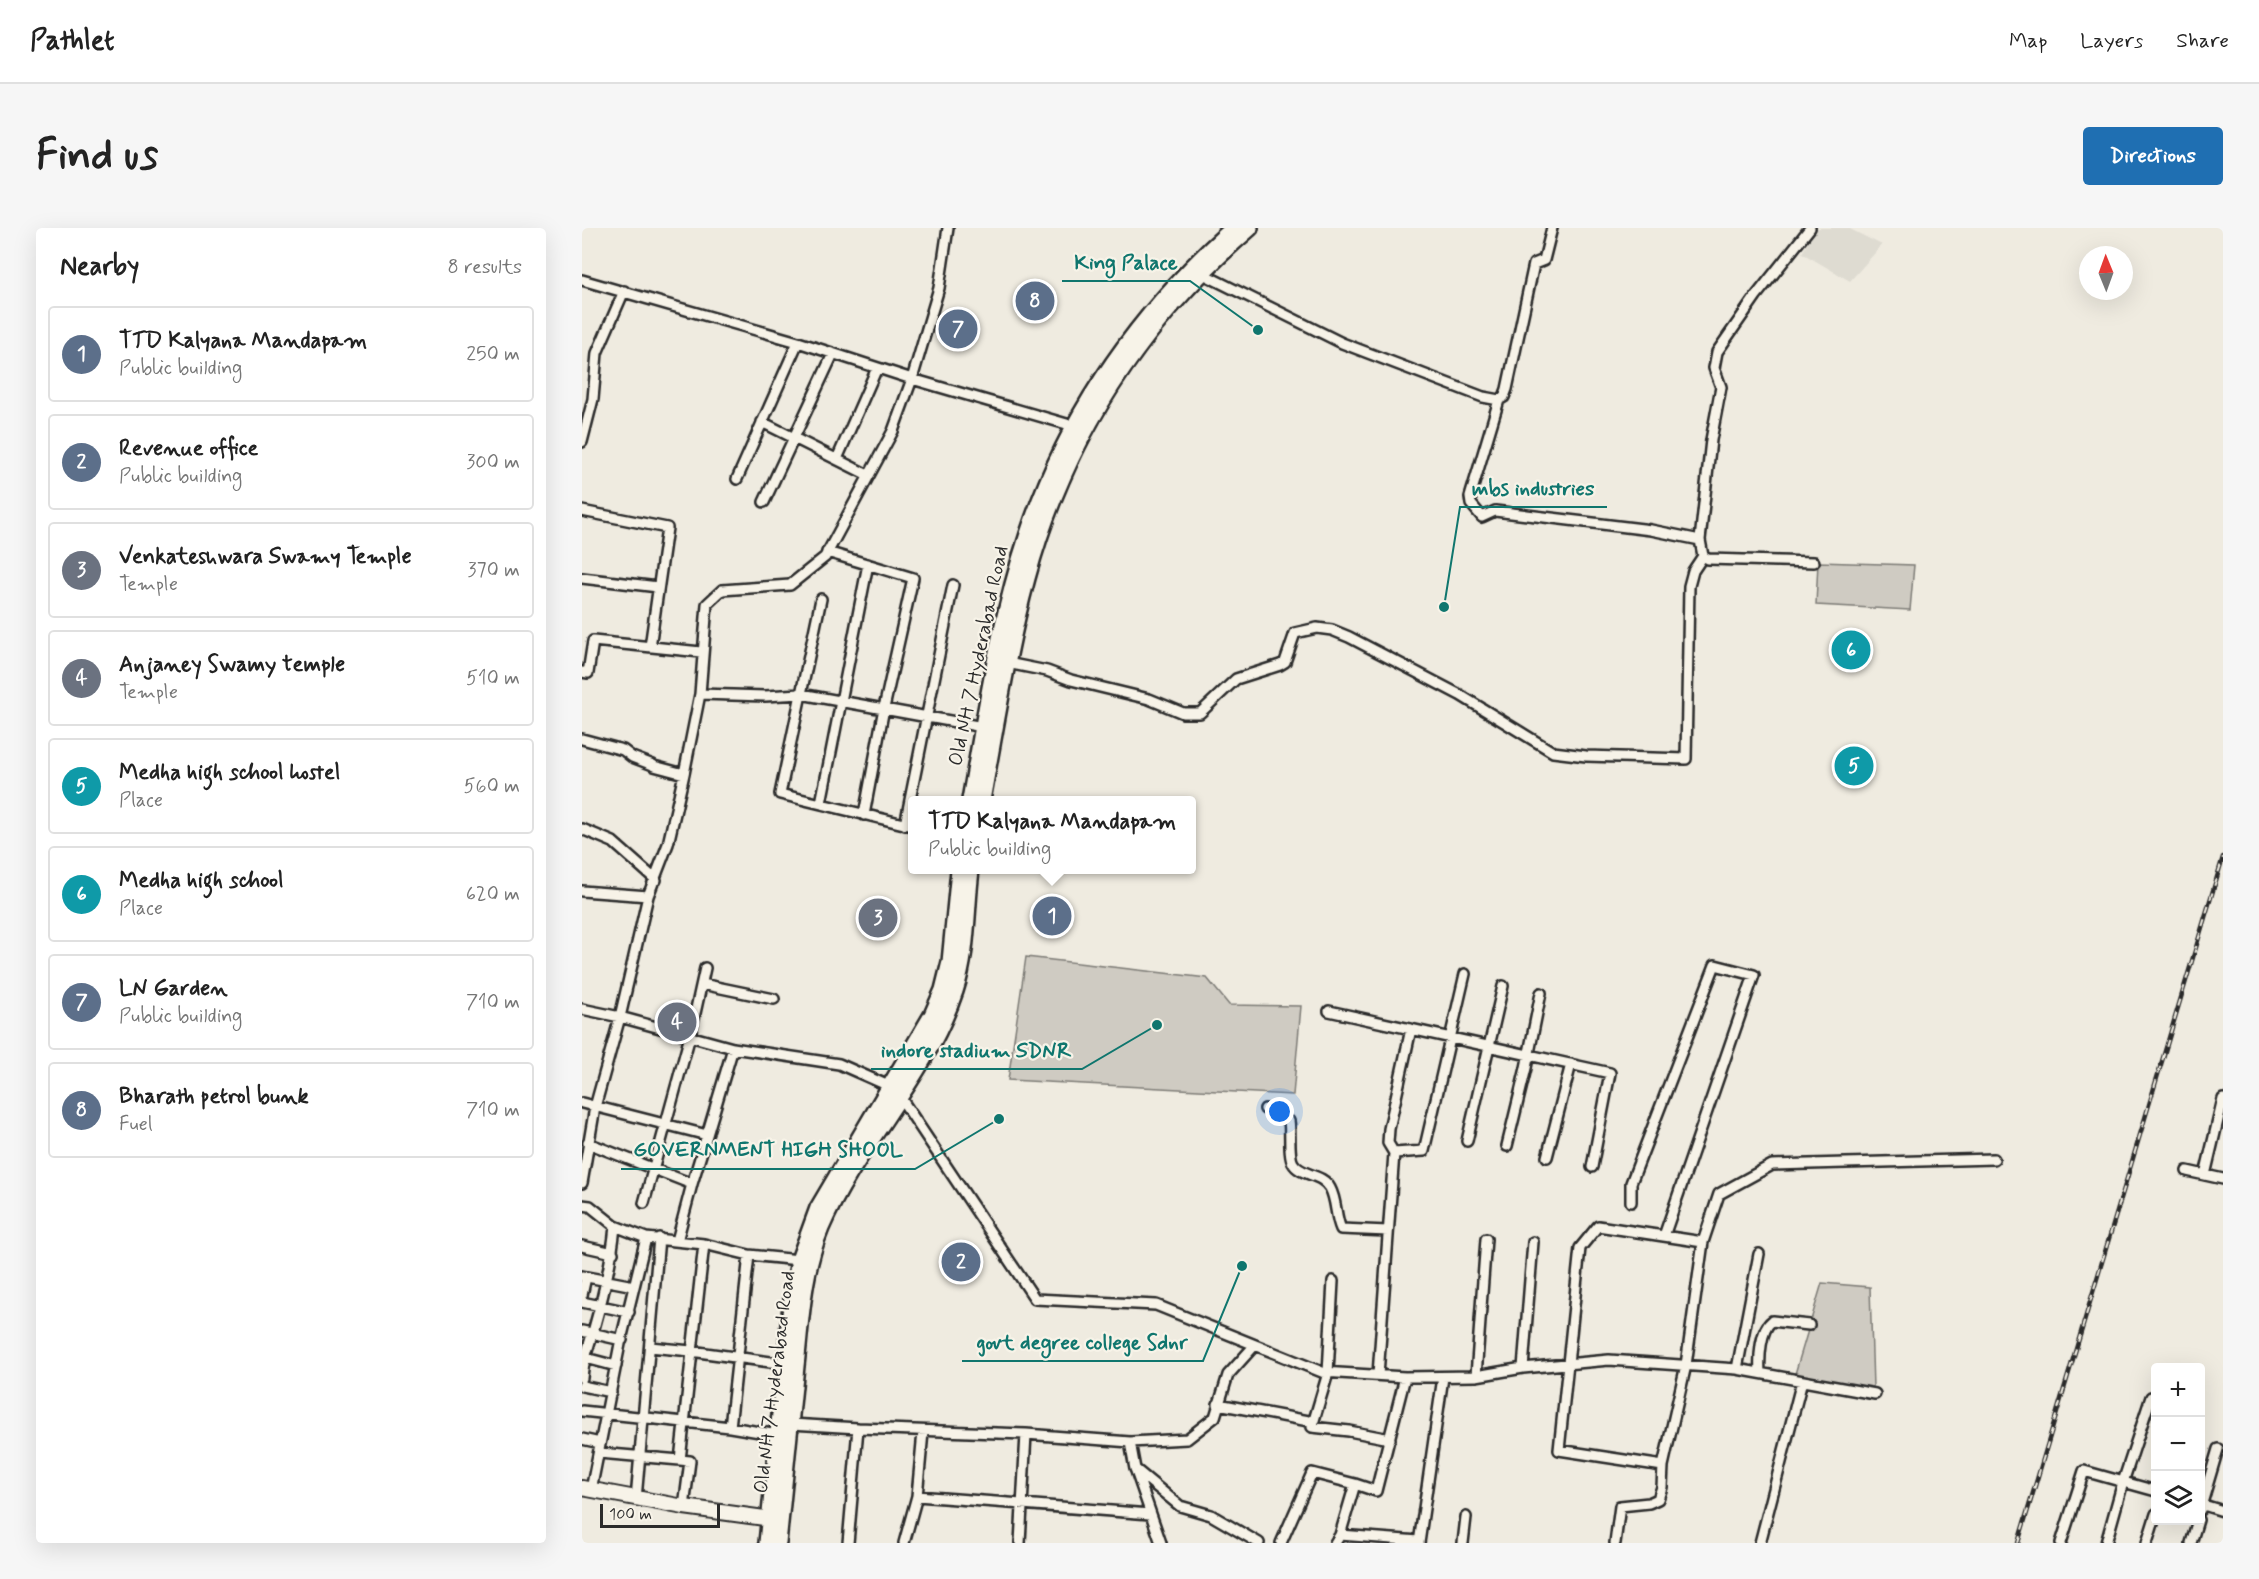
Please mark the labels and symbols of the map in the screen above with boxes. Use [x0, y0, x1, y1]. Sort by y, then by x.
callout: King Palace [1062, 242, 1190, 281]
north arrow [2079, 246, 2133, 300]
text: King Palace [1074, 249, 1178, 279]
pin: 8 [1016, 278, 1054, 324]
pin: 7 [938, 306, 977, 352]
callout: mbs industries [1460, 468, 1607, 507]
text: mbs industries [1472, 475, 1595, 503]
street label: Old NH 7 Hyderabad Road [942, 544, 1016, 768]
pin: 6 [1832, 628, 1870, 672]
pin: 5 [1834, 744, 1874, 788]
pin: 1 [1032, 894, 1072, 938]
pin: 3 [858, 896, 898, 940]
pin: 4 [658, 1000, 697, 1044]
callout: indore stadium SDNR [871, 1030, 1082, 1069]
text: indore stadium SDNR [881, 1037, 1072, 1065]
your location [1265, 1097, 1294, 1126]
callout: GOVERNMENT HIGH SHOOL [621, 1130, 915, 1169]
text: GOVERNMENT HIGH SHOOL [633, 1136, 904, 1164]
pin: 2 [942, 1240, 980, 1284]
street label: Old NH 7 Hyderabad Road [748, 1269, 802, 1495]
callout: govt degree college Sdnr [962, 1322, 1203, 1361]
text: govt degree college Sdnr [976, 1329, 1189, 1359]
scale bar [600, 1501, 720, 1528]

